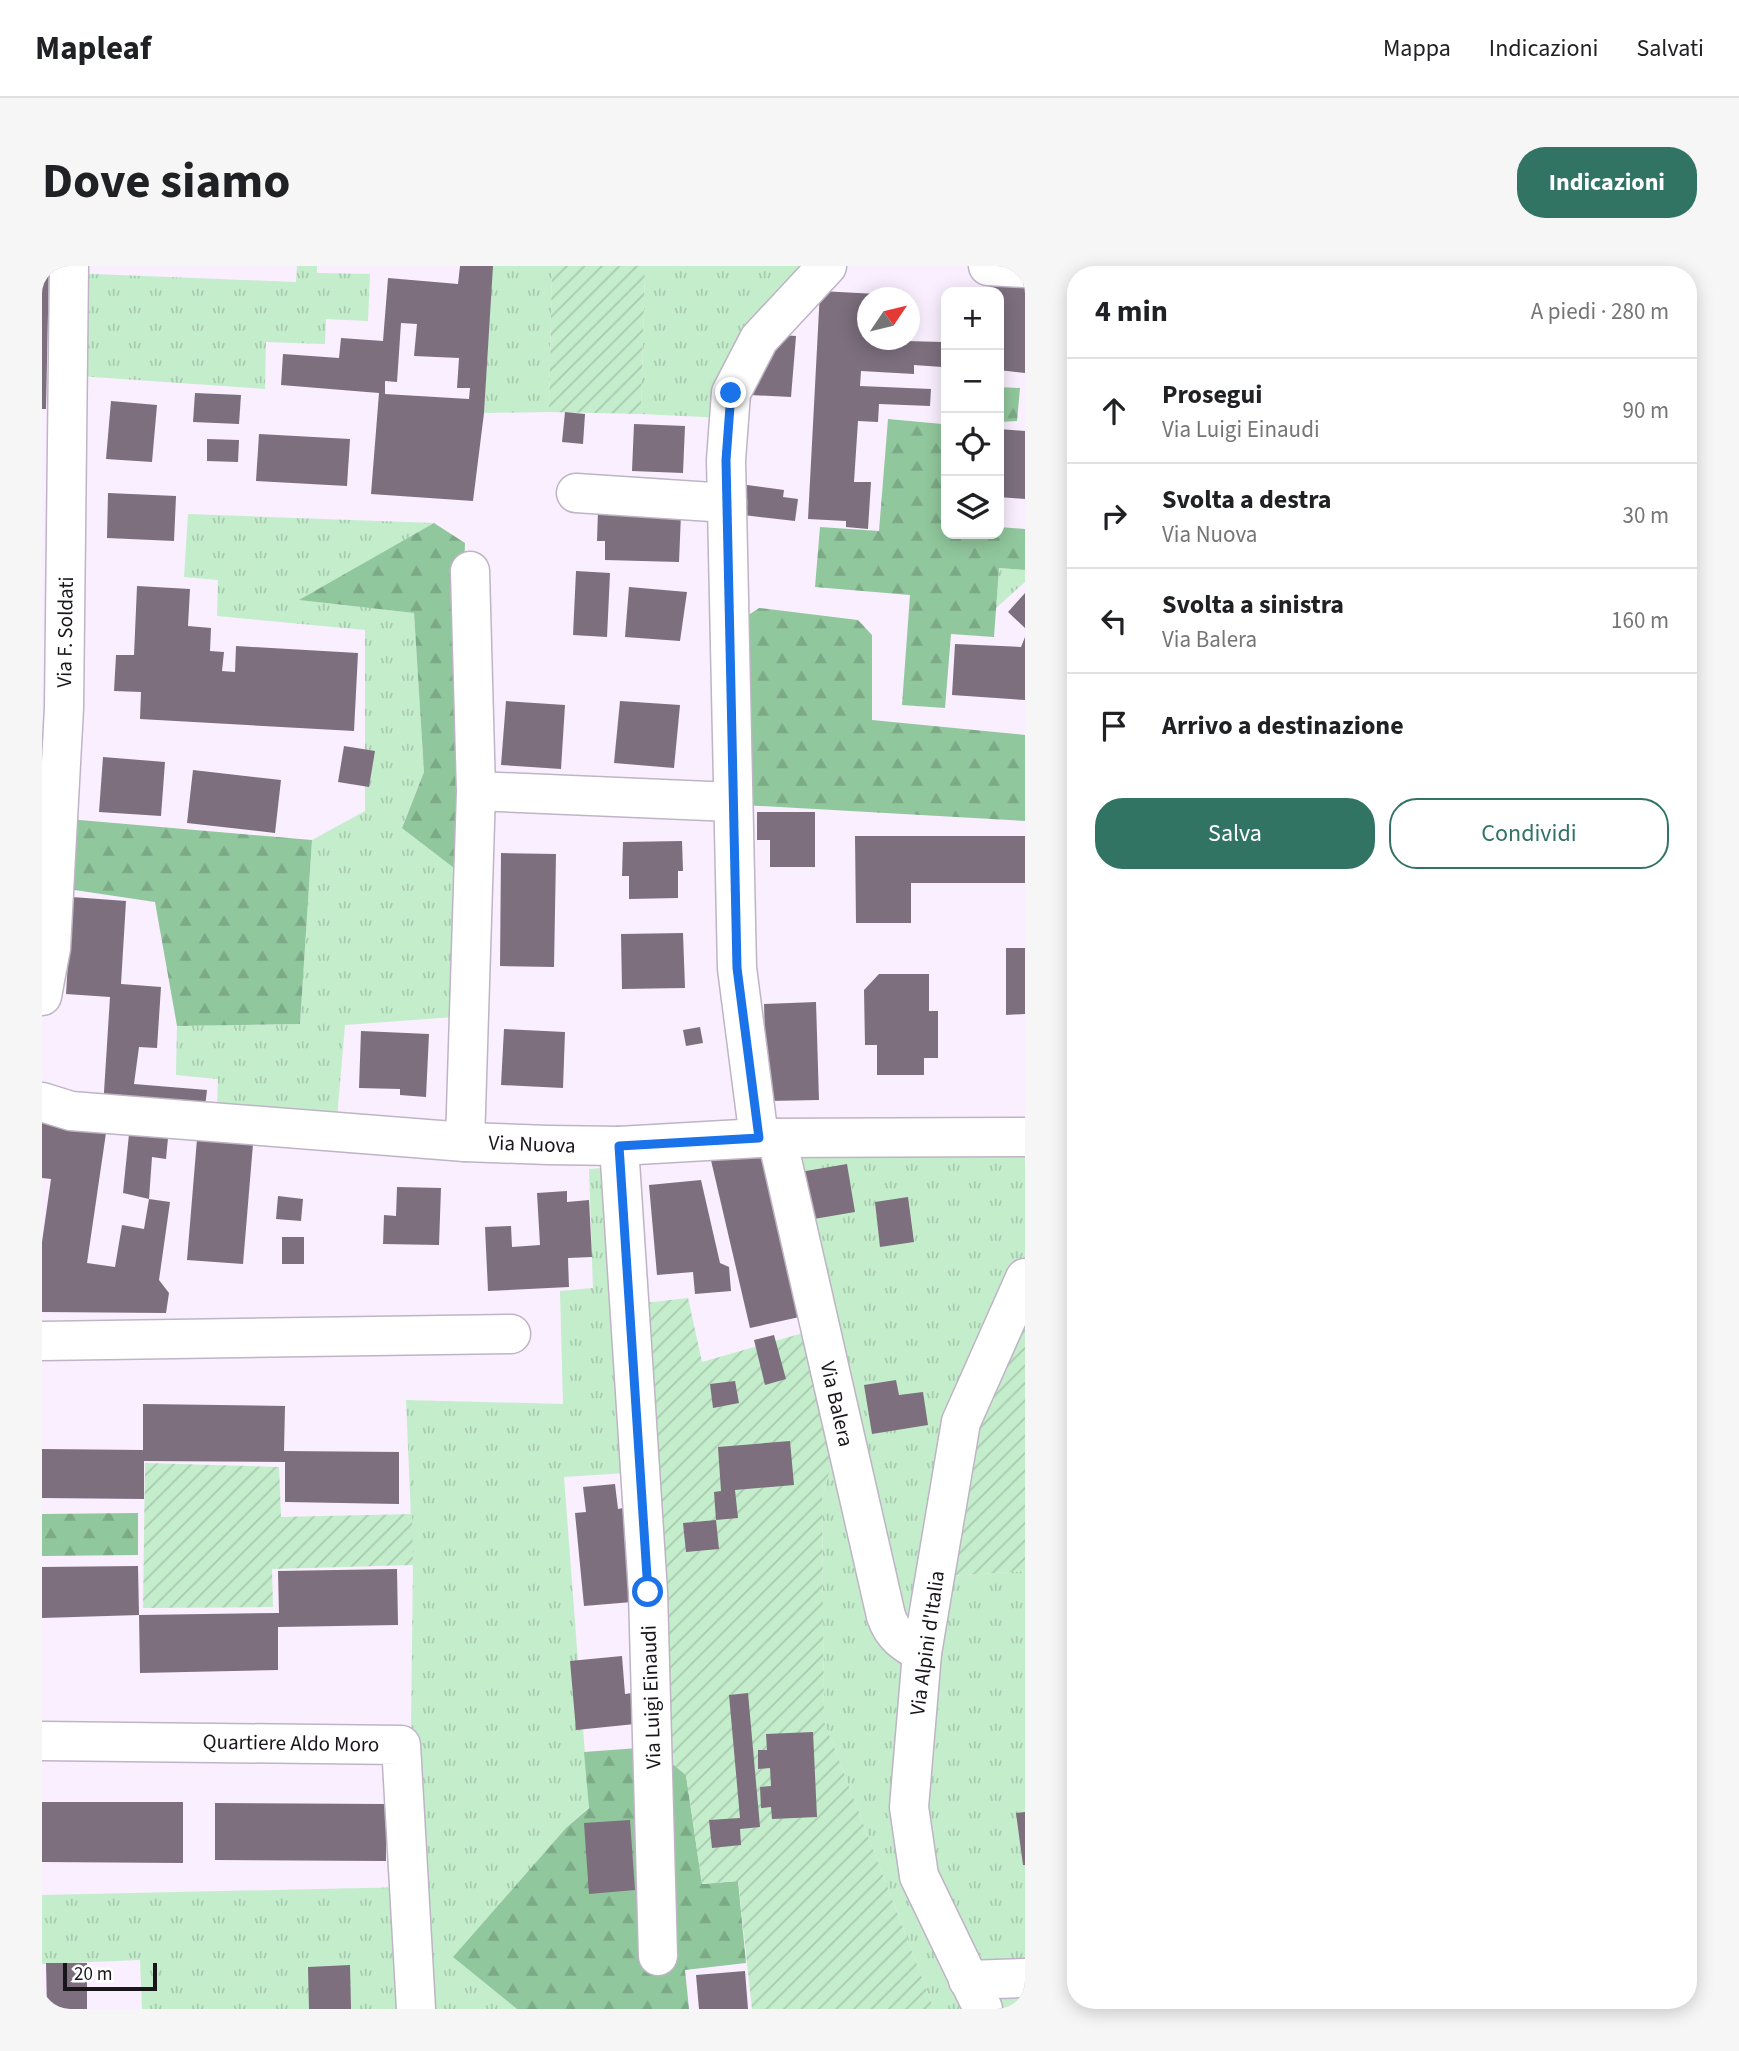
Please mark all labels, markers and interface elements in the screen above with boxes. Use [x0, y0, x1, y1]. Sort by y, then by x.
text: Mapleaf [35, 25, 151, 72]
text: Mappa [1383, 31, 1451, 66]
text: Indicazioni [1489, 31, 1598, 66]
text: Salvati [1636, 31, 1704, 66]
text: Dove siamo [42, 147, 291, 217]
button: Indicazioni [1517, 147, 1697, 218]
north arrow [857, 287, 920, 350]
map controls [941, 287, 1004, 539]
button: + [941, 287, 1004, 350]
text: 4 min [1095, 290, 1168, 333]
text: A piedi · 280 m [1531, 295, 1669, 328]
button: − [941, 350, 1004, 413]
text: Prosegui [1162, 376, 1262, 413]
route end [715, 377, 746, 408]
icon: ahead [1095, 392, 1133, 430]
text: 90 m [1622, 394, 1669, 427]
button: locate [941, 413, 1004, 476]
text: Via Luigi Einaudi [1162, 413, 1320, 446]
button: layers [941, 476, 1004, 539]
text: Svolta a destra [1162, 481, 1332, 518]
icon: right [1095, 497, 1133, 535]
text: 30 m [1622, 499, 1669, 532]
text: Via Nuova [1162, 518, 1257, 551]
street label: Via F. Soldati [49, 576, 81, 688]
text: Svolta a sinistra [1162, 586, 1344, 623]
icon: left [1095, 602, 1133, 640]
text: 160 m [1611, 604, 1669, 637]
text: Via Balera [1162, 623, 1257, 656]
icon: arrive [1095, 707, 1133, 745]
text: Arrivo a destinazione [1162, 707, 1404, 744]
button: Salva [1095, 798, 1375, 869]
button: Condividi [1389, 798, 1669, 869]
street label: Via Nuova [488, 1127, 576, 1161]
street label: Via Balera [813, 1358, 861, 1450]
street label: Via Alpini d'Italia [902, 1569, 952, 1717]
route start [632, 1576, 663, 1607]
street label: Via Luigi Einaudi [633, 1625, 669, 1769]
street label: Quartiere Aldo Moro [202, 1726, 380, 1760]
scale bar [63, 1960, 158, 1992]
text: 20 m [74, 1961, 112, 1988]

